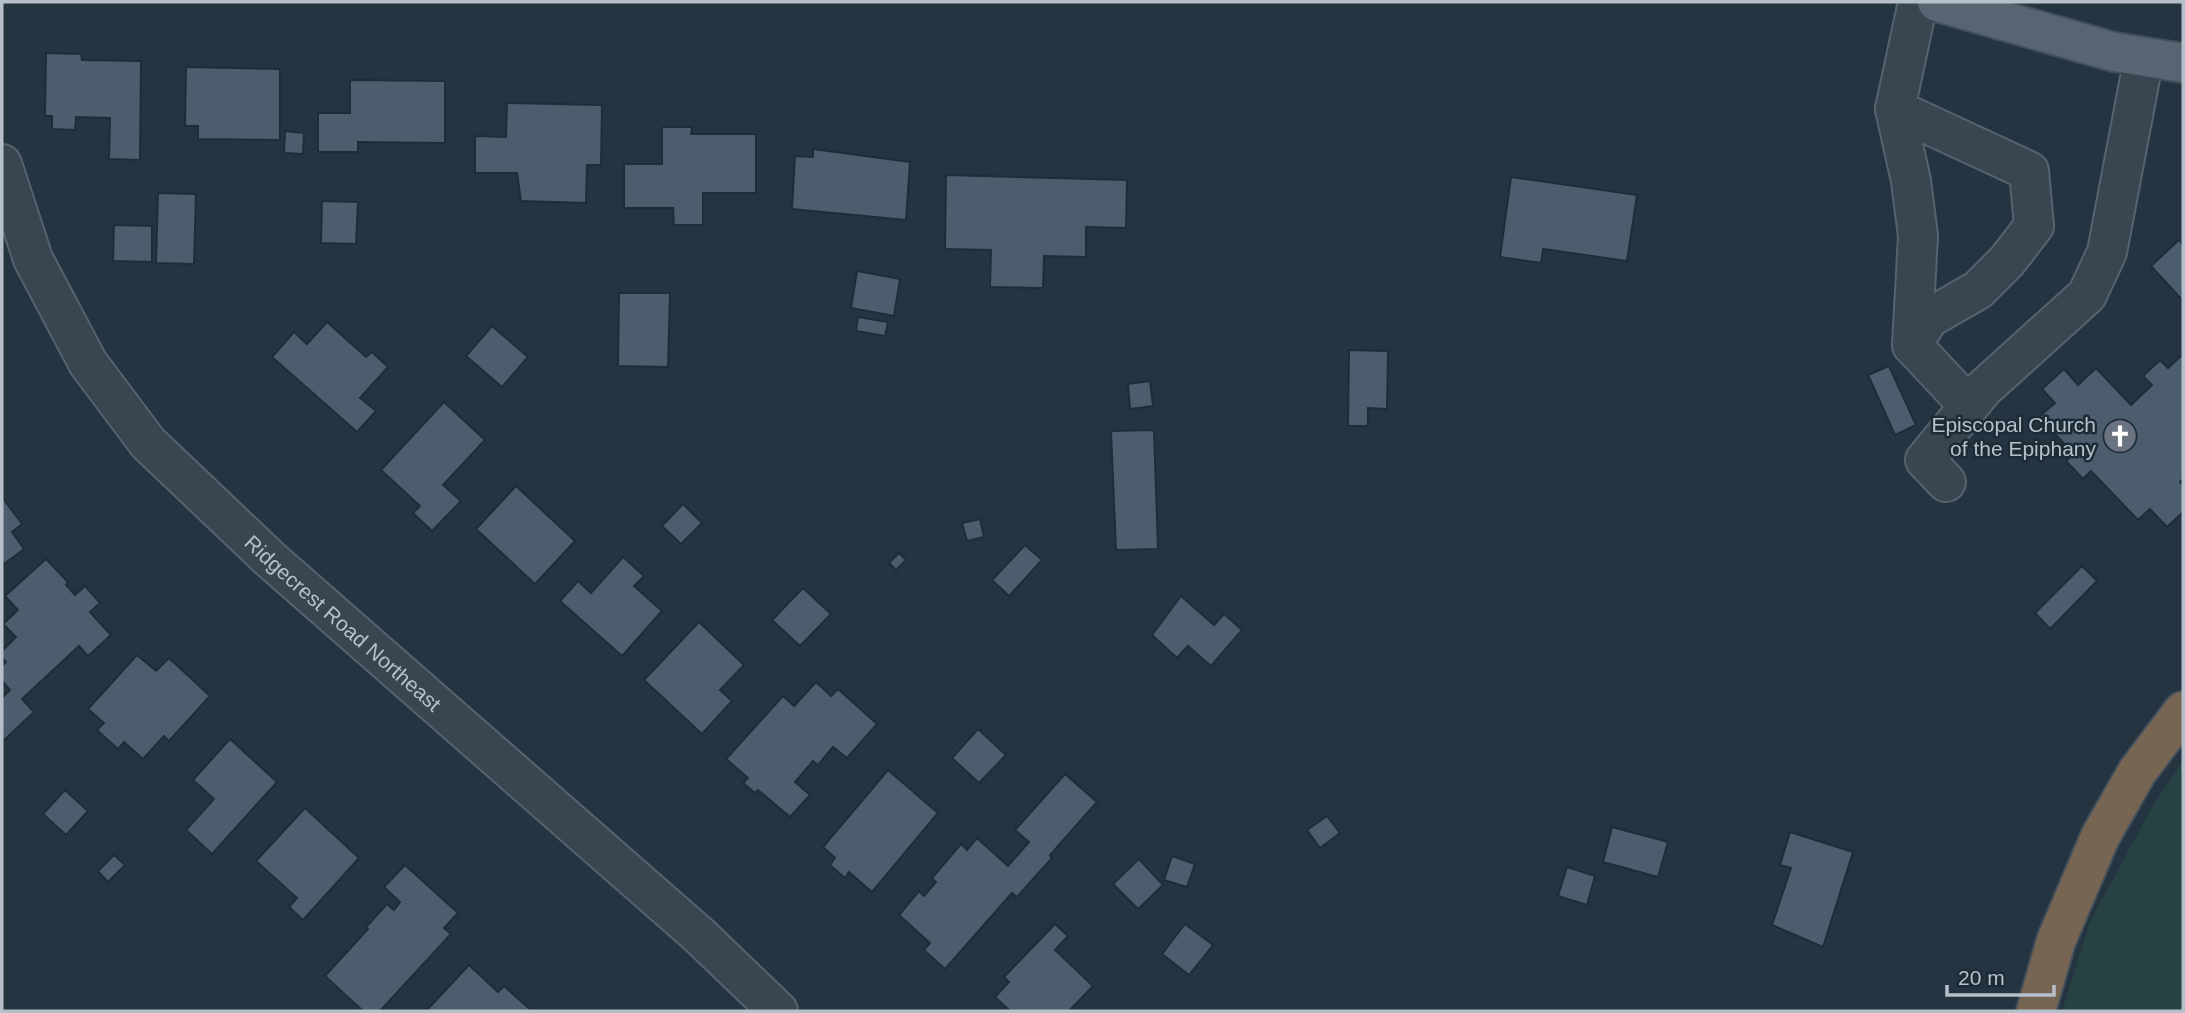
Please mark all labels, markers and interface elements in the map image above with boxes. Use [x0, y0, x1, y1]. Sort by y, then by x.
place label: Episcopal Church of the Epiphany [1931, 413, 2096, 460]
church icon: Episcopal Church of the Epiphany [2101, 417, 2139, 455]
street label: Ridgecrest Road Northeast [241, 530, 446, 715]
scale bar [1947, 954, 2054, 998]
text: 20 m [1958, 966, 2005, 989]

